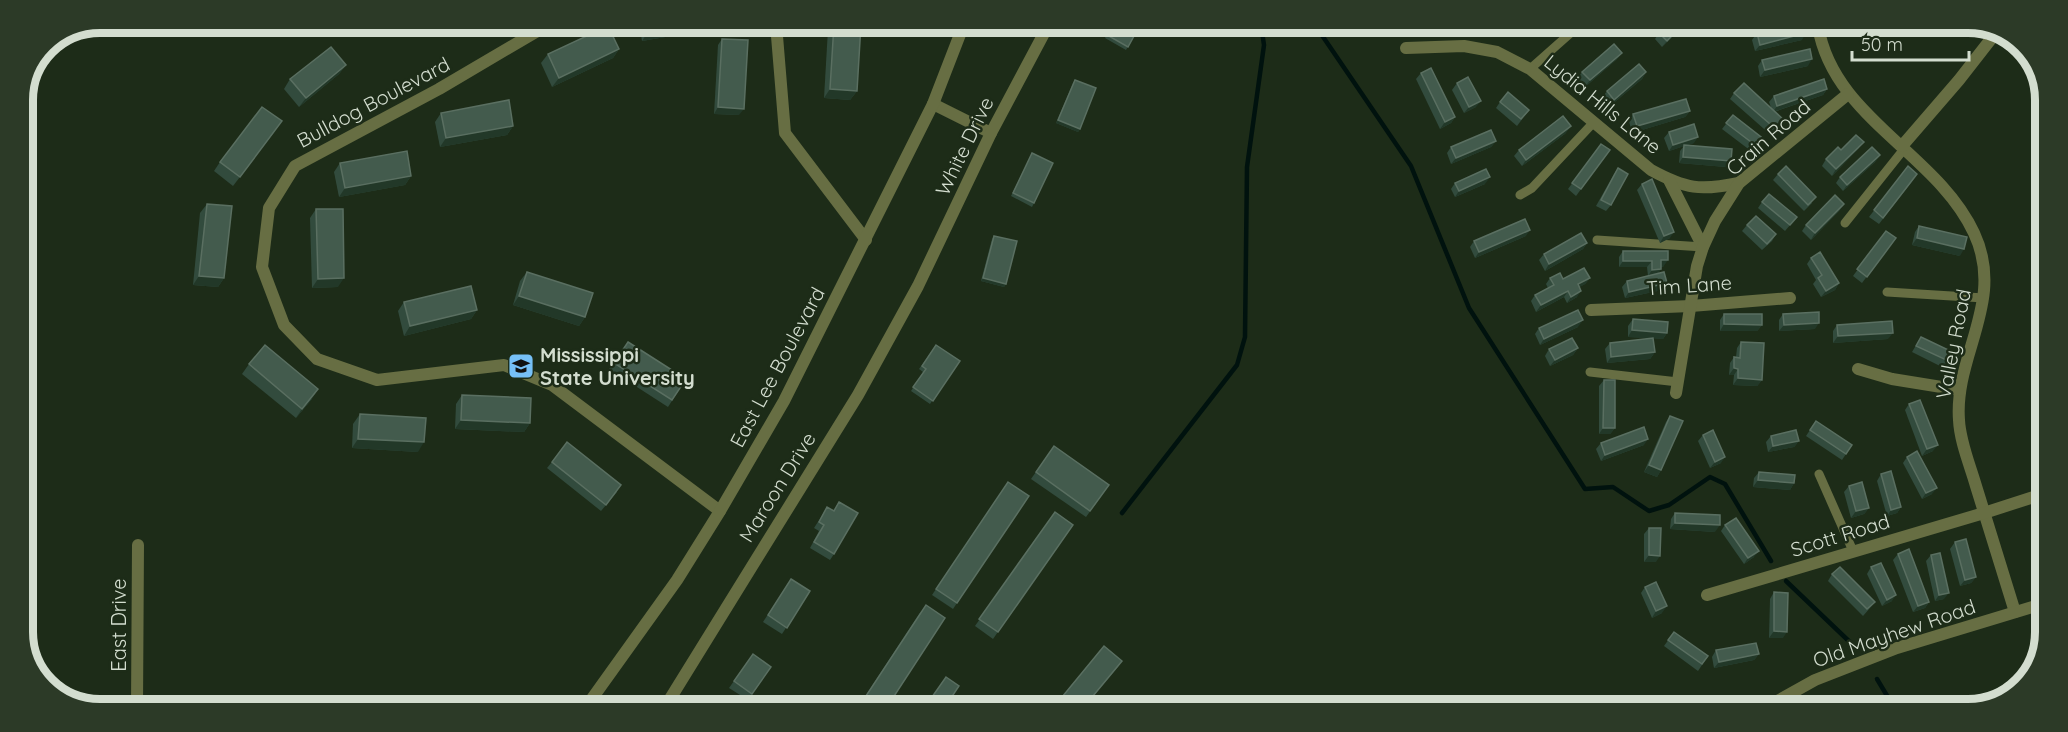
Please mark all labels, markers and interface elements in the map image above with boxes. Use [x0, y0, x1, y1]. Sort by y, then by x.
scale bar [1852, 24, 1969, 62]
text: 50 m [1861, 33, 1903, 56]
street label: Lydia Hills Lane [1539, 49, 1667, 159]
street label: Bulldog Boulevard [292, 51, 454, 153]
street label: White Drive [929, 93, 999, 199]
street label: Crain Road [1721, 94, 1815, 180]
street label: Tim Lane [1645, 270, 1733, 300]
street label: East Lee Boulevard [724, 283, 830, 451]
street label: Valley Road [1930, 287, 1976, 401]
place label: Mississippi State University [540, 342, 695, 390]
school or university icon: Mississippi State University [506, 351, 536, 381]
street label: Maroon Drive [733, 427, 821, 547]
street label: Scott Road [1787, 508, 1893, 562]
street label: East Drive [106, 578, 131, 672]
street label: Old Mayhew Road [1810, 593, 1978, 673]

